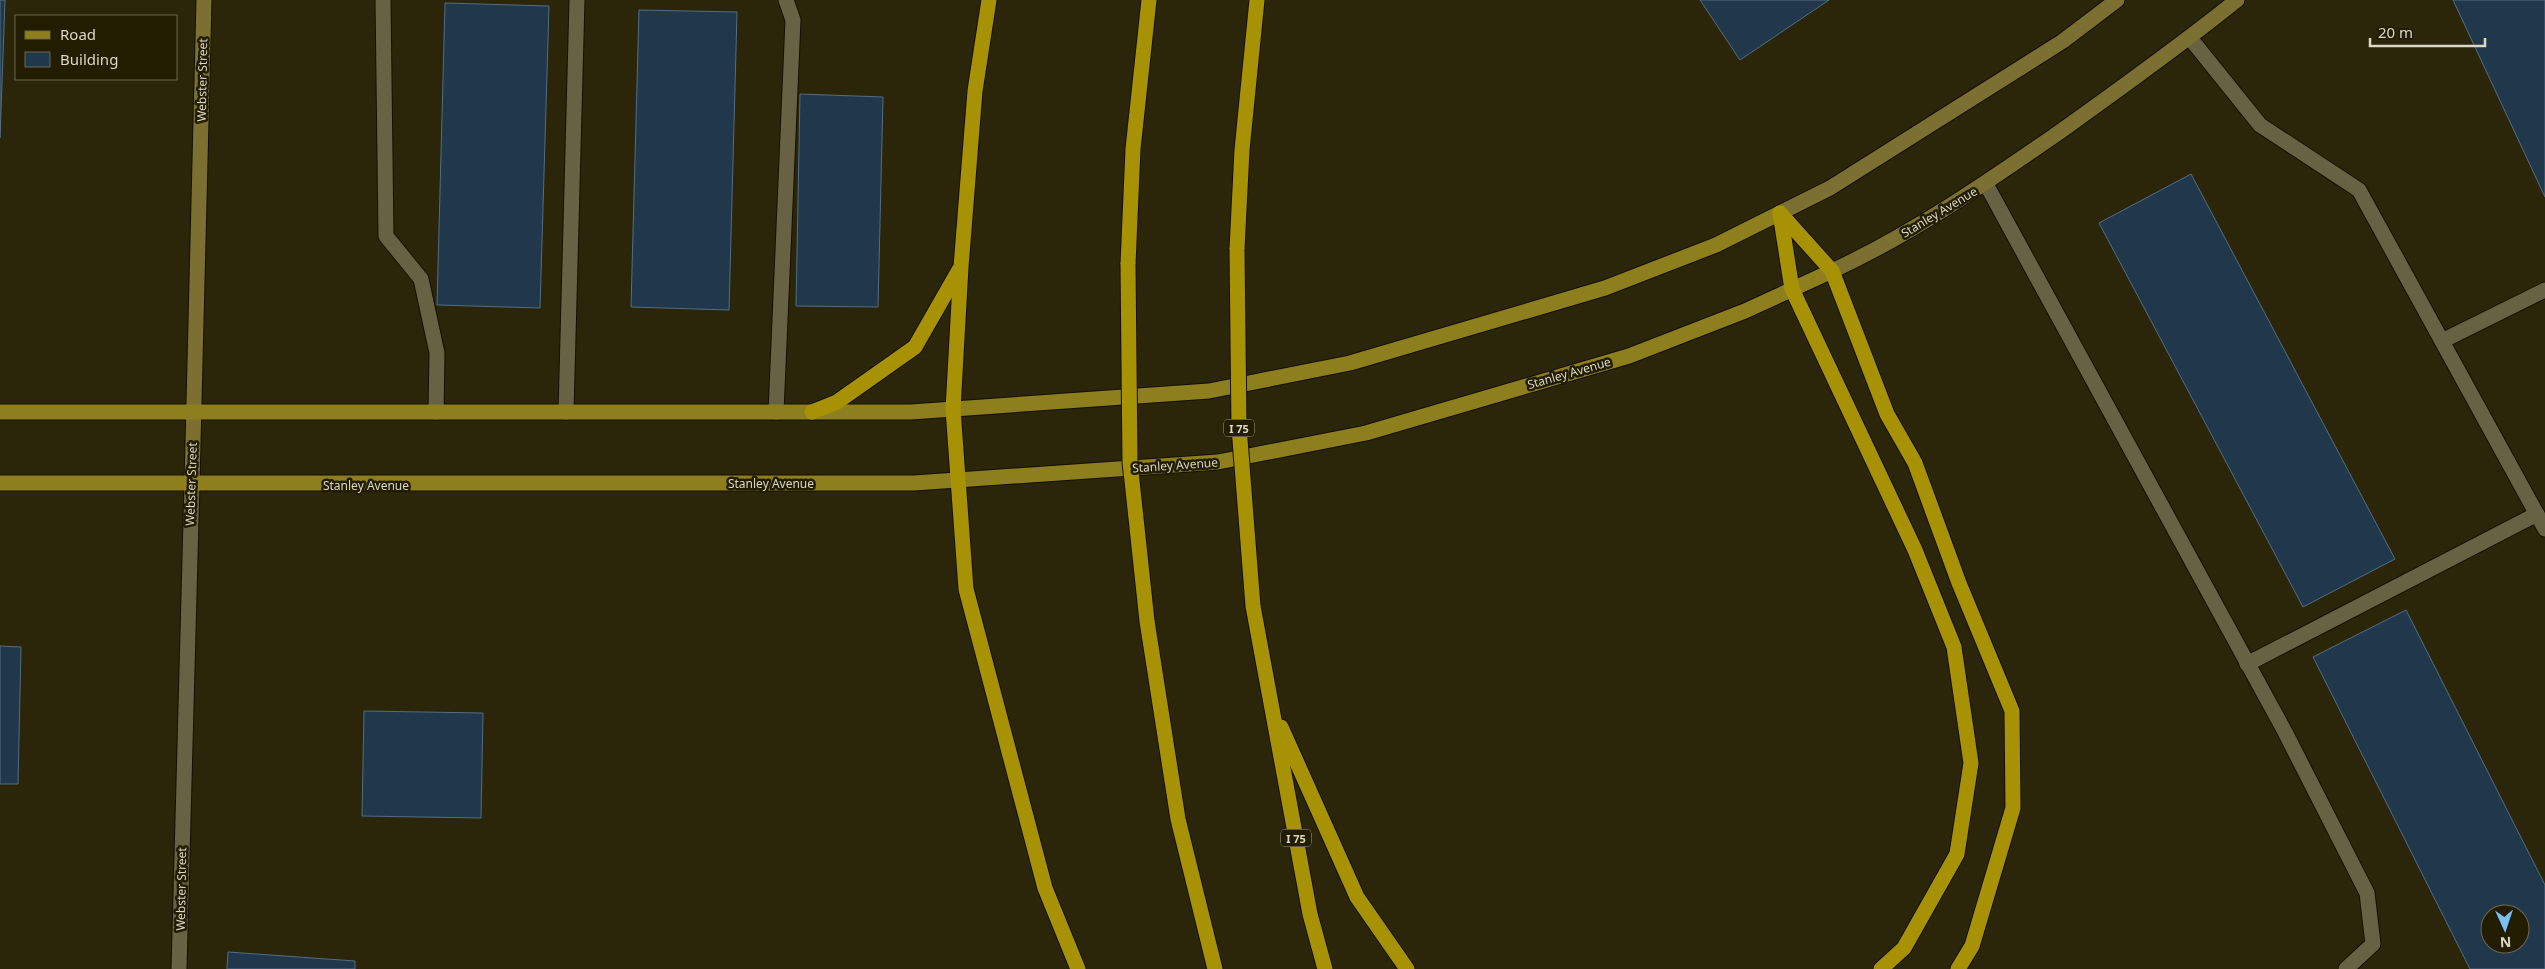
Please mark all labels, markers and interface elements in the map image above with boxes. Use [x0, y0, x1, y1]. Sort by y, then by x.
legend [15, 15, 178, 80]
scale bar [2370, 15, 2485, 47]
text: 20 m [2378, 22, 2413, 42]
text: Road [60, 24, 96, 44]
street label: Webster Street [193, 37, 211, 122]
text: Building [60, 49, 118, 69]
street label: Stanley Avenue [1898, 182, 1980, 241]
street label: Stanley Avenue [1525, 353, 1613, 393]
road number: I 75 [1224, 419, 1254, 436]
street label: Webster Street [181, 441, 201, 526]
street label: Stanley Avenue [1131, 454, 1219, 476]
street label: Stanley Avenue [728, 475, 814, 492]
street label: Stanley Avenue [323, 477, 409, 494]
road number: I 75 [1281, 830, 1311, 846]
street label: Webster Street [172, 846, 190, 931]
north arrow [2480, 904, 2530, 954]
text: N [2500, 933, 2512, 952]

